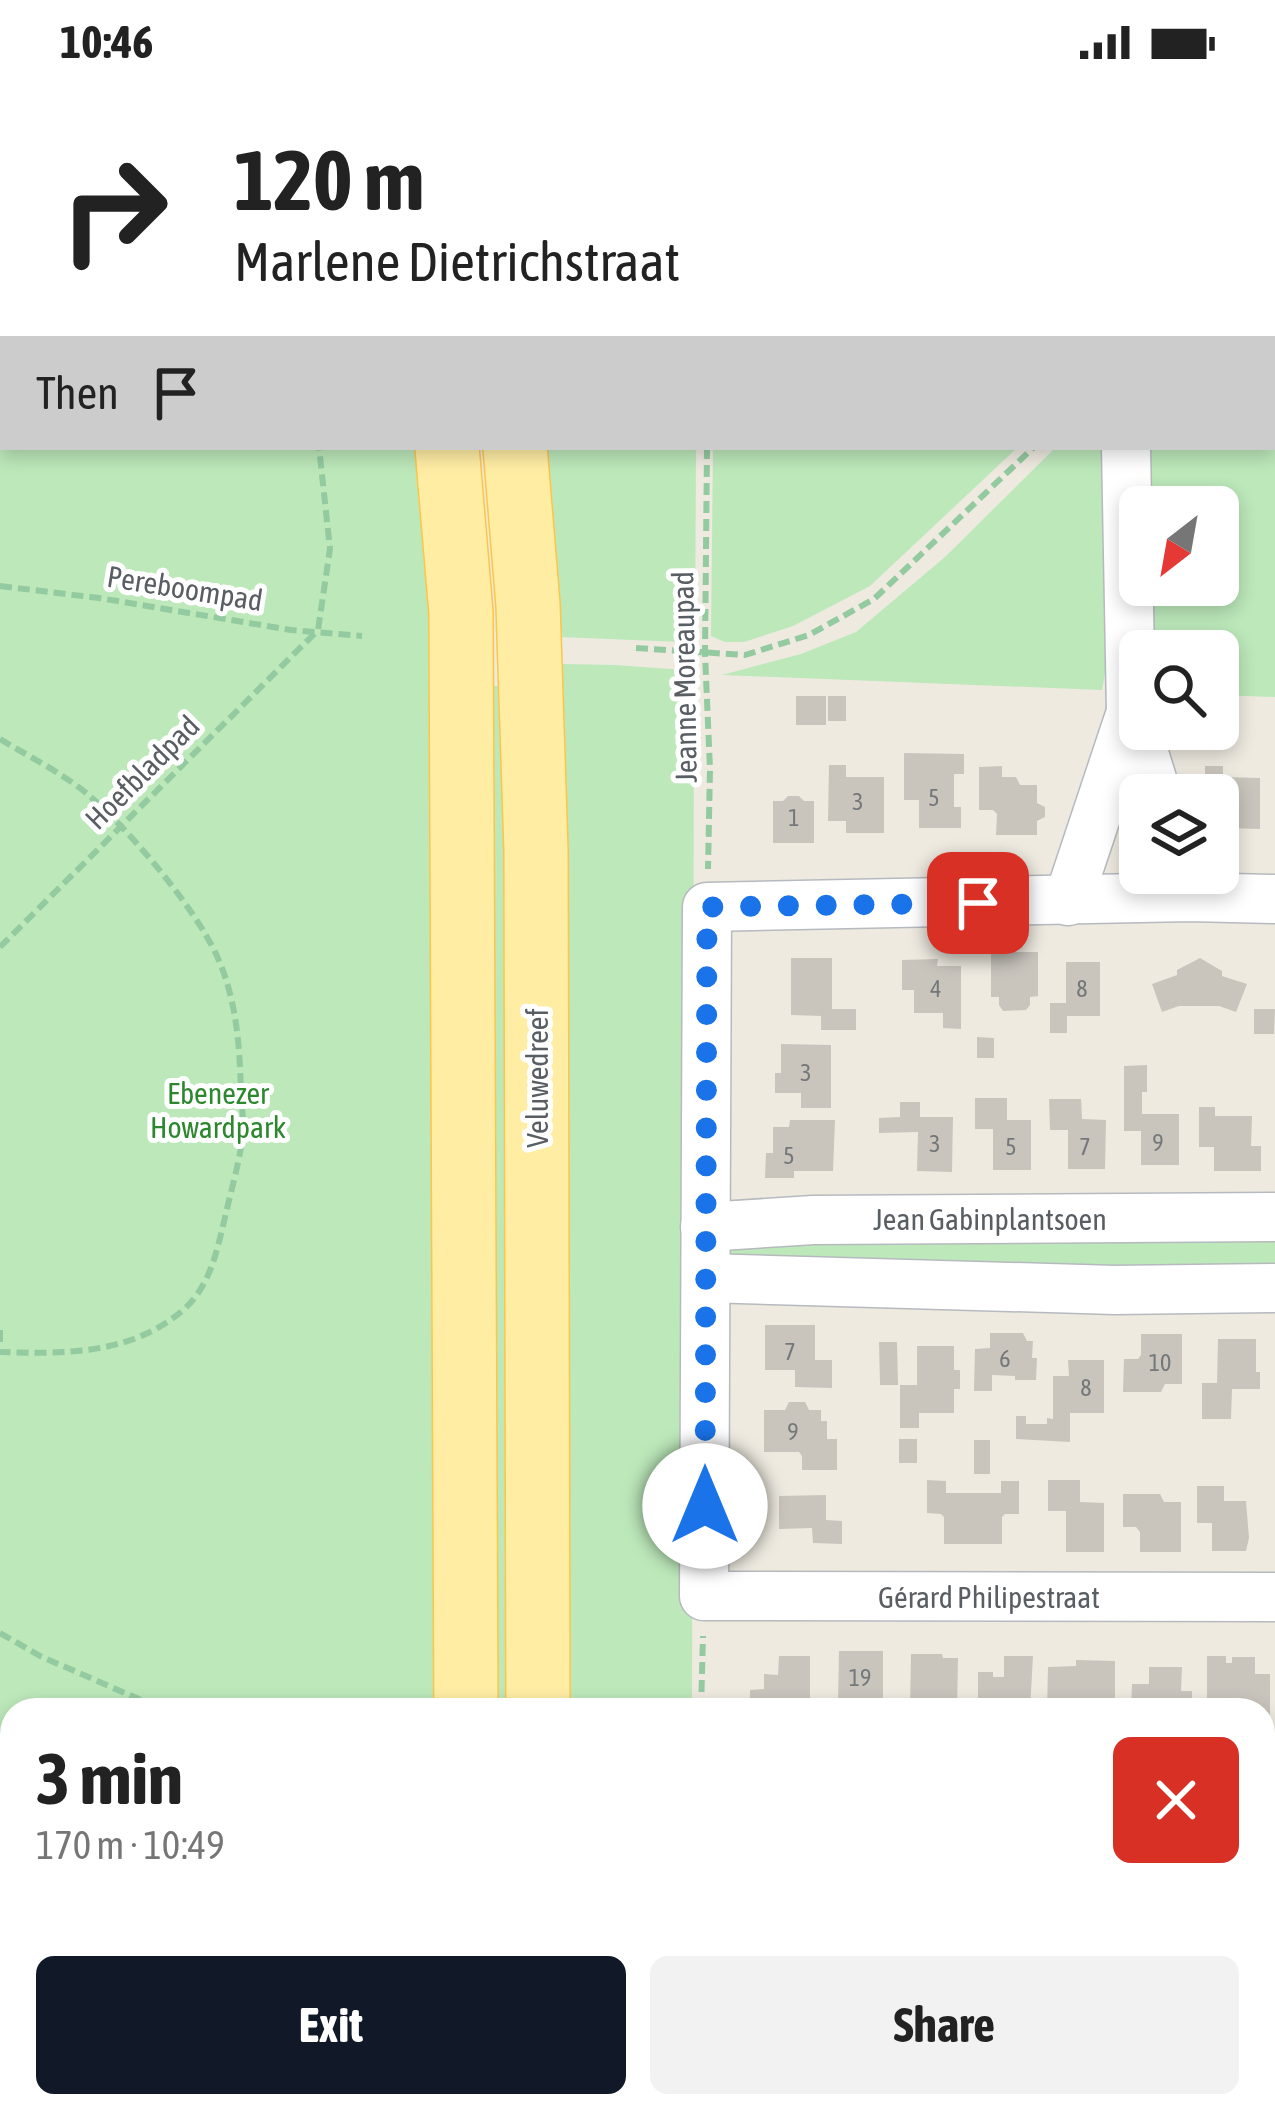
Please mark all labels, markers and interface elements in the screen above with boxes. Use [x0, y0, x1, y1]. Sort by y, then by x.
text: 10:46 [60, 16, 154, 68]
icon: right [36, 132, 192, 288]
text: 120 m [234, 132, 424, 228]
text: Marlene Dietrichstraat [234, 231, 680, 292]
icon: arrive [143, 360, 209, 426]
text: Then [36, 367, 119, 419]
north arrow [1119, 486, 1239, 606]
map controls [1119, 486, 1239, 894]
street label: Pereboompad [105, 559, 265, 617]
street label: Jeanne Moreaupad [665, 571, 703, 783]
button: search [1119, 630, 1239, 750]
street label: Hoefbladpad [78, 708, 206, 836]
button: layers [1119, 774, 1239, 894]
house number: 5 [928, 784, 940, 811]
house number: 3 [852, 788, 864, 815]
house number: 1 [788, 804, 800, 831]
pin [927, 852, 1029, 954]
icon: arrive [945, 870, 1011, 936]
house number: 4 [930, 975, 942, 1002]
house number: 8 [1076, 975, 1088, 1002]
street label: Veluwedreef [520, 1008, 554, 1148]
house number: 3 [800, 1059, 812, 1086]
park label: Ebenezer Howardpark [150, 1076, 286, 1144]
house number: 9 [1152, 1129, 1164, 1156]
house number: 3 [929, 1130, 941, 1157]
house number: 5 [1005, 1133, 1017, 1160]
house number: 7 [1079, 1133, 1091, 1160]
house number: 5 [783, 1142, 795, 1169]
street label: Jean Gabinplantsoen [873, 1202, 1107, 1236]
house number: 7 [784, 1338, 796, 1365]
house number: 6 [999, 1345, 1011, 1372]
house number: 10 [1149, 1349, 1171, 1376]
house number: 8 [1080, 1374, 1092, 1401]
house number: 9 [787, 1418, 799, 1445]
position arrow [642, 1443, 768, 1569]
street label: Gérard Philipestraat [878, 1580, 1100, 1614]
house number: 19 [849, 1664, 871, 1691]
text: 3 min [36, 1737, 183, 1819]
button: close [1113, 1737, 1239, 1863]
text: 170 m · 10:49 [36, 1823, 225, 1867]
button: Exit [36, 1956, 626, 2094]
button: Share [650, 1956, 1239, 2094]

